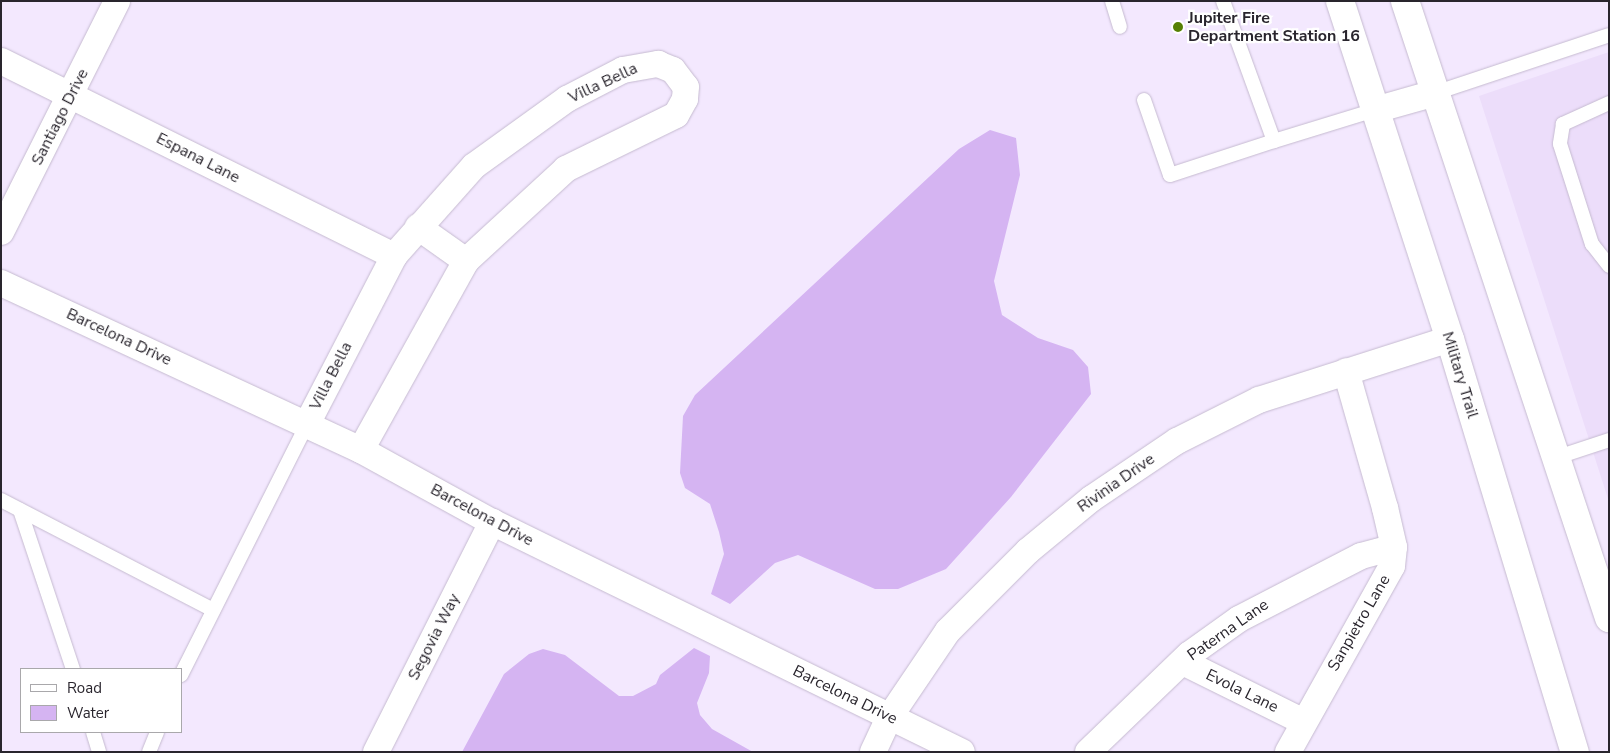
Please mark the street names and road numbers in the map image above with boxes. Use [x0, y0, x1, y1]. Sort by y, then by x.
street label: Villa Bella [565, 59, 641, 107]
street label: Santiago Drive [27, 66, 93, 168]
street label: Espana Lane [153, 129, 243, 187]
street label: Barcelona Drive [63, 304, 175, 370]
street label: Military Trail [1438, 329, 1482, 421]
street label: Villa Bella [306, 339, 356, 413]
street label: Rivinia Drive [1074, 449, 1158, 517]
street label: Barcelona Drive [427, 480, 537, 550]
street label: Sanpietro Lane [1324, 571, 1394, 675]
street label: Segovia Way [404, 591, 464, 683]
street label: Paterna Lane [1184, 595, 1272, 665]
street label: Barcelona Drive [790, 661, 900, 729]
street label: Evola Lane [1203, 665, 1281, 717]

